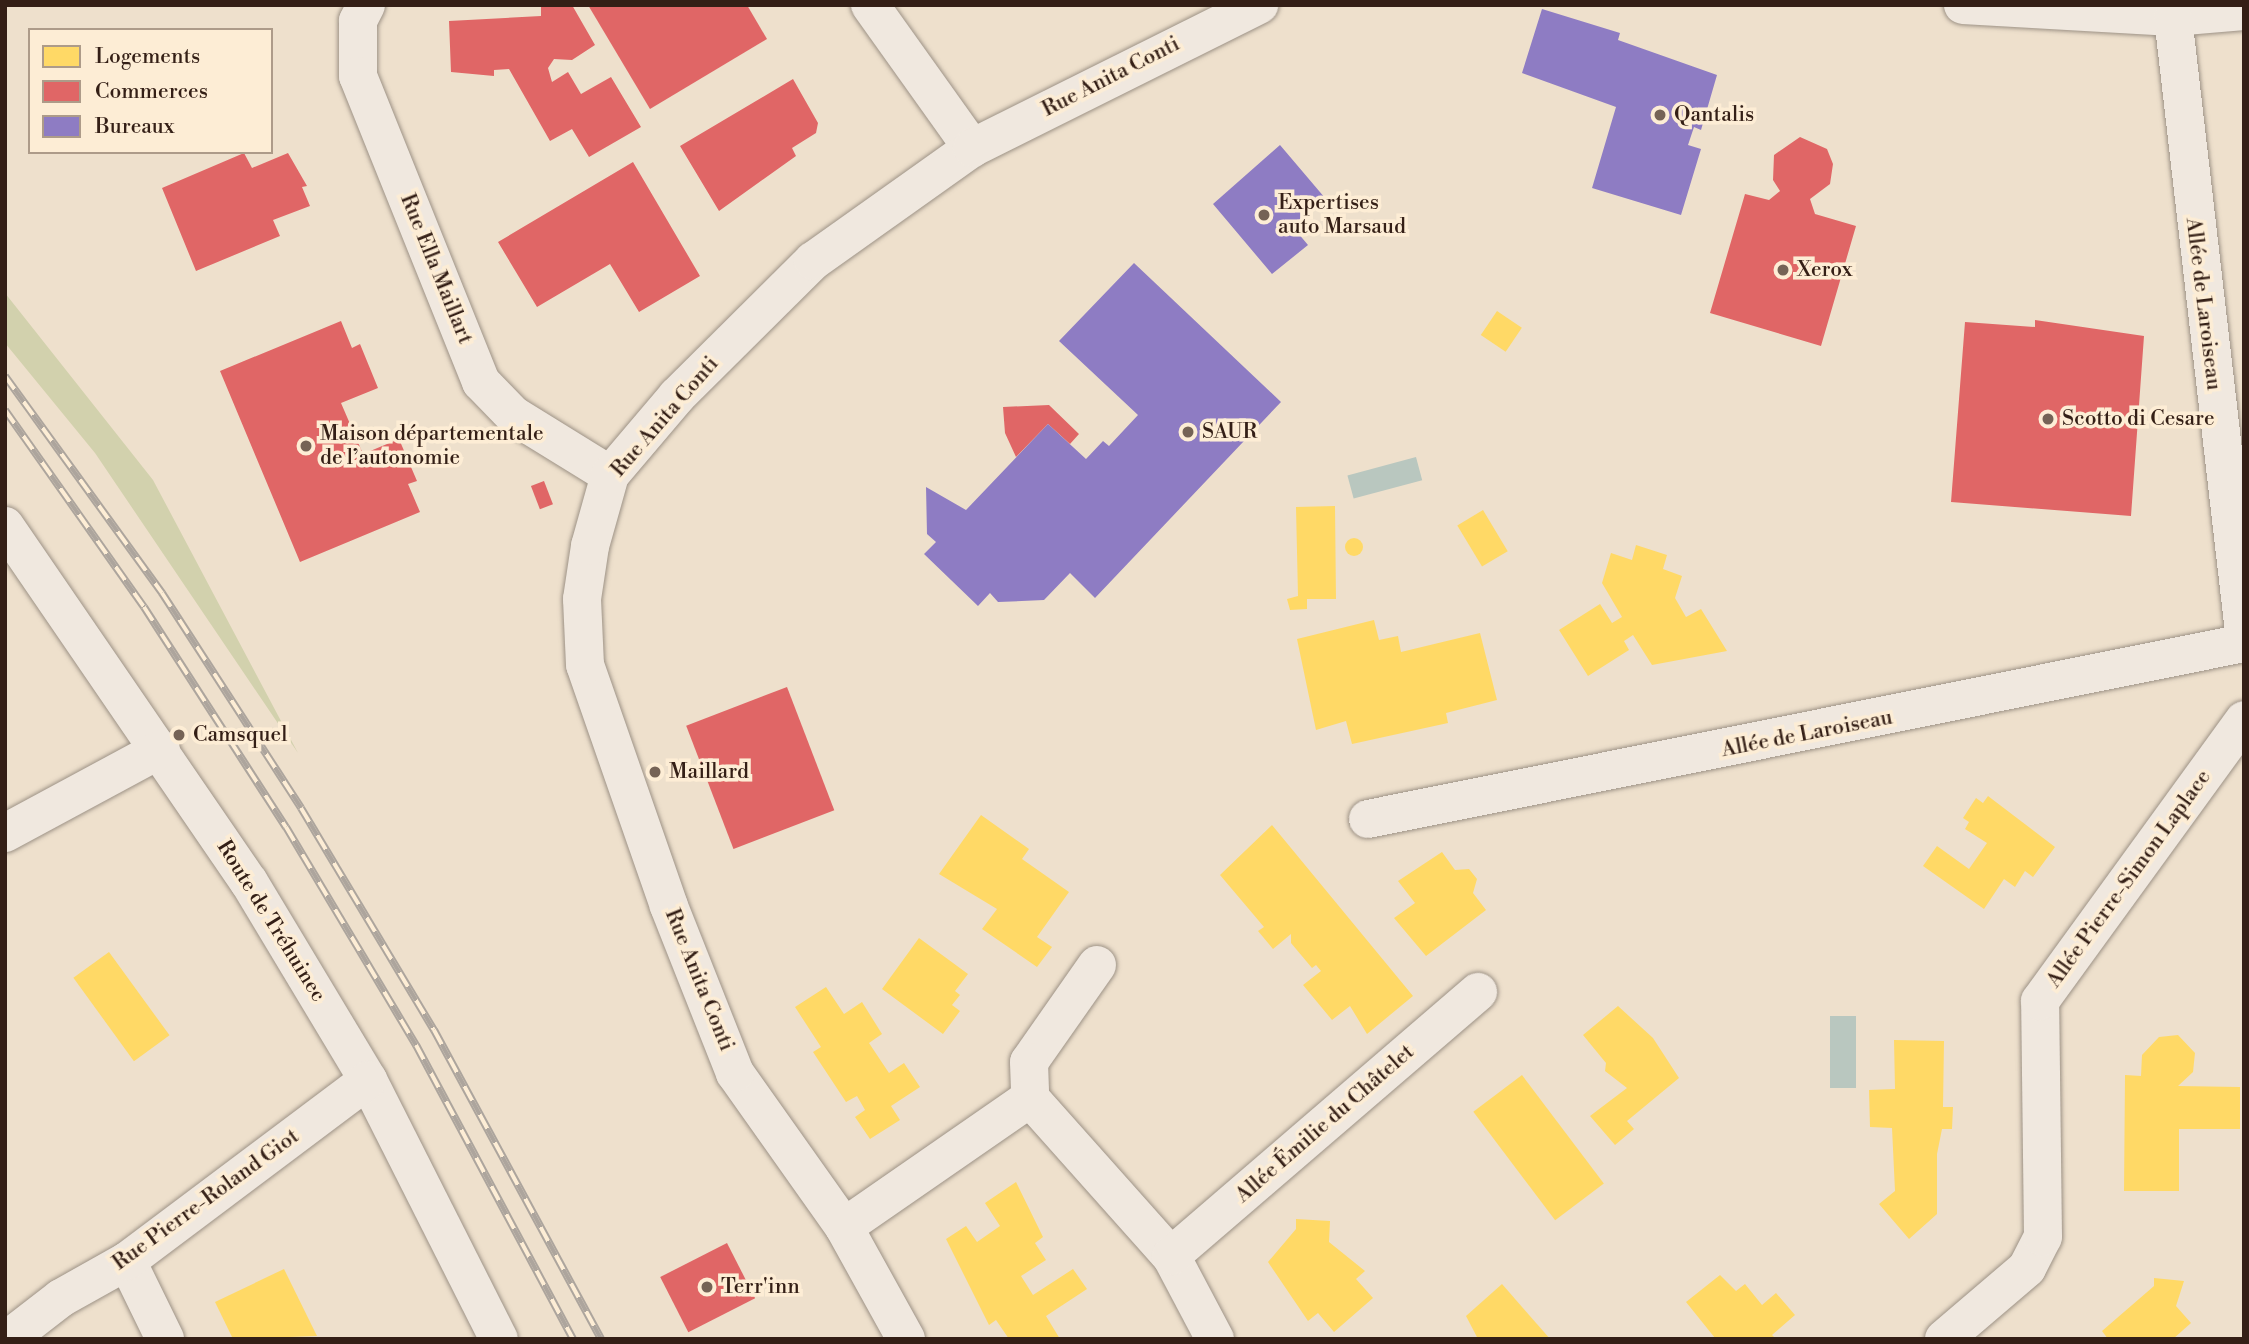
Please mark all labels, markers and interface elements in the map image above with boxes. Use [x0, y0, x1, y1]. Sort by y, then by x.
legend [28, 28, 273, 154]
street label: Rue Anita Conti [1038, 32, 1184, 122]
text: Logements [95, 44, 200, 70]
text: Commerces [95, 79, 208, 105]
place label: Qantalis [1674, 102, 1754, 128]
marker: Qantalis [1652, 107, 1668, 123]
text: Bureaux [95, 114, 174, 140]
street label: Rue Ella Maillart [394, 190, 478, 348]
place label: Expertises auto Marsaud [1278, 190, 1406, 240]
marker: Expertises auto Marsaud [1256, 207, 1272, 223]
street label: Allée de Laroiseau [2180, 216, 2226, 392]
place label: Xerox [1797, 257, 1852, 283]
marker: Xerox [1775, 262, 1791, 278]
street label: Rue Anita Conti [606, 352, 724, 482]
place label: Scotto di Cesare [2062, 406, 2215, 432]
marker: Scotto di Cesare [2040, 411, 2056, 427]
place label: SAUR [1202, 419, 1257, 445]
place label: Maison départementale de l’autonomie [320, 421, 544, 471]
marker: SAUR [1180, 424, 1196, 440]
marker: Maison départementale de l’autonomie [298, 438, 314, 454]
street label: Allée de Laroiseau [1719, 705, 1895, 763]
place label: Camsquel [193, 722, 287, 748]
marker: Camsquel [171, 727, 187, 743]
place label: Maillard [669, 759, 749, 785]
marker: Maillard [647, 764, 663, 780]
street label: Allée Pierre-Simon Laplace [2042, 765, 2216, 993]
street label: Route de Tréhuinec [211, 836, 331, 1006]
street label: Rue Anita Conti [659, 905, 739, 1055]
street label: Allée Émilie du Châtelet [1231, 1040, 1419, 1208]
street label: Rue Pierre-Roland Giot [108, 1124, 304, 1276]
place label: Terr'inn [721, 1274, 800, 1300]
marker: Terr'inn [699, 1279, 715, 1295]

